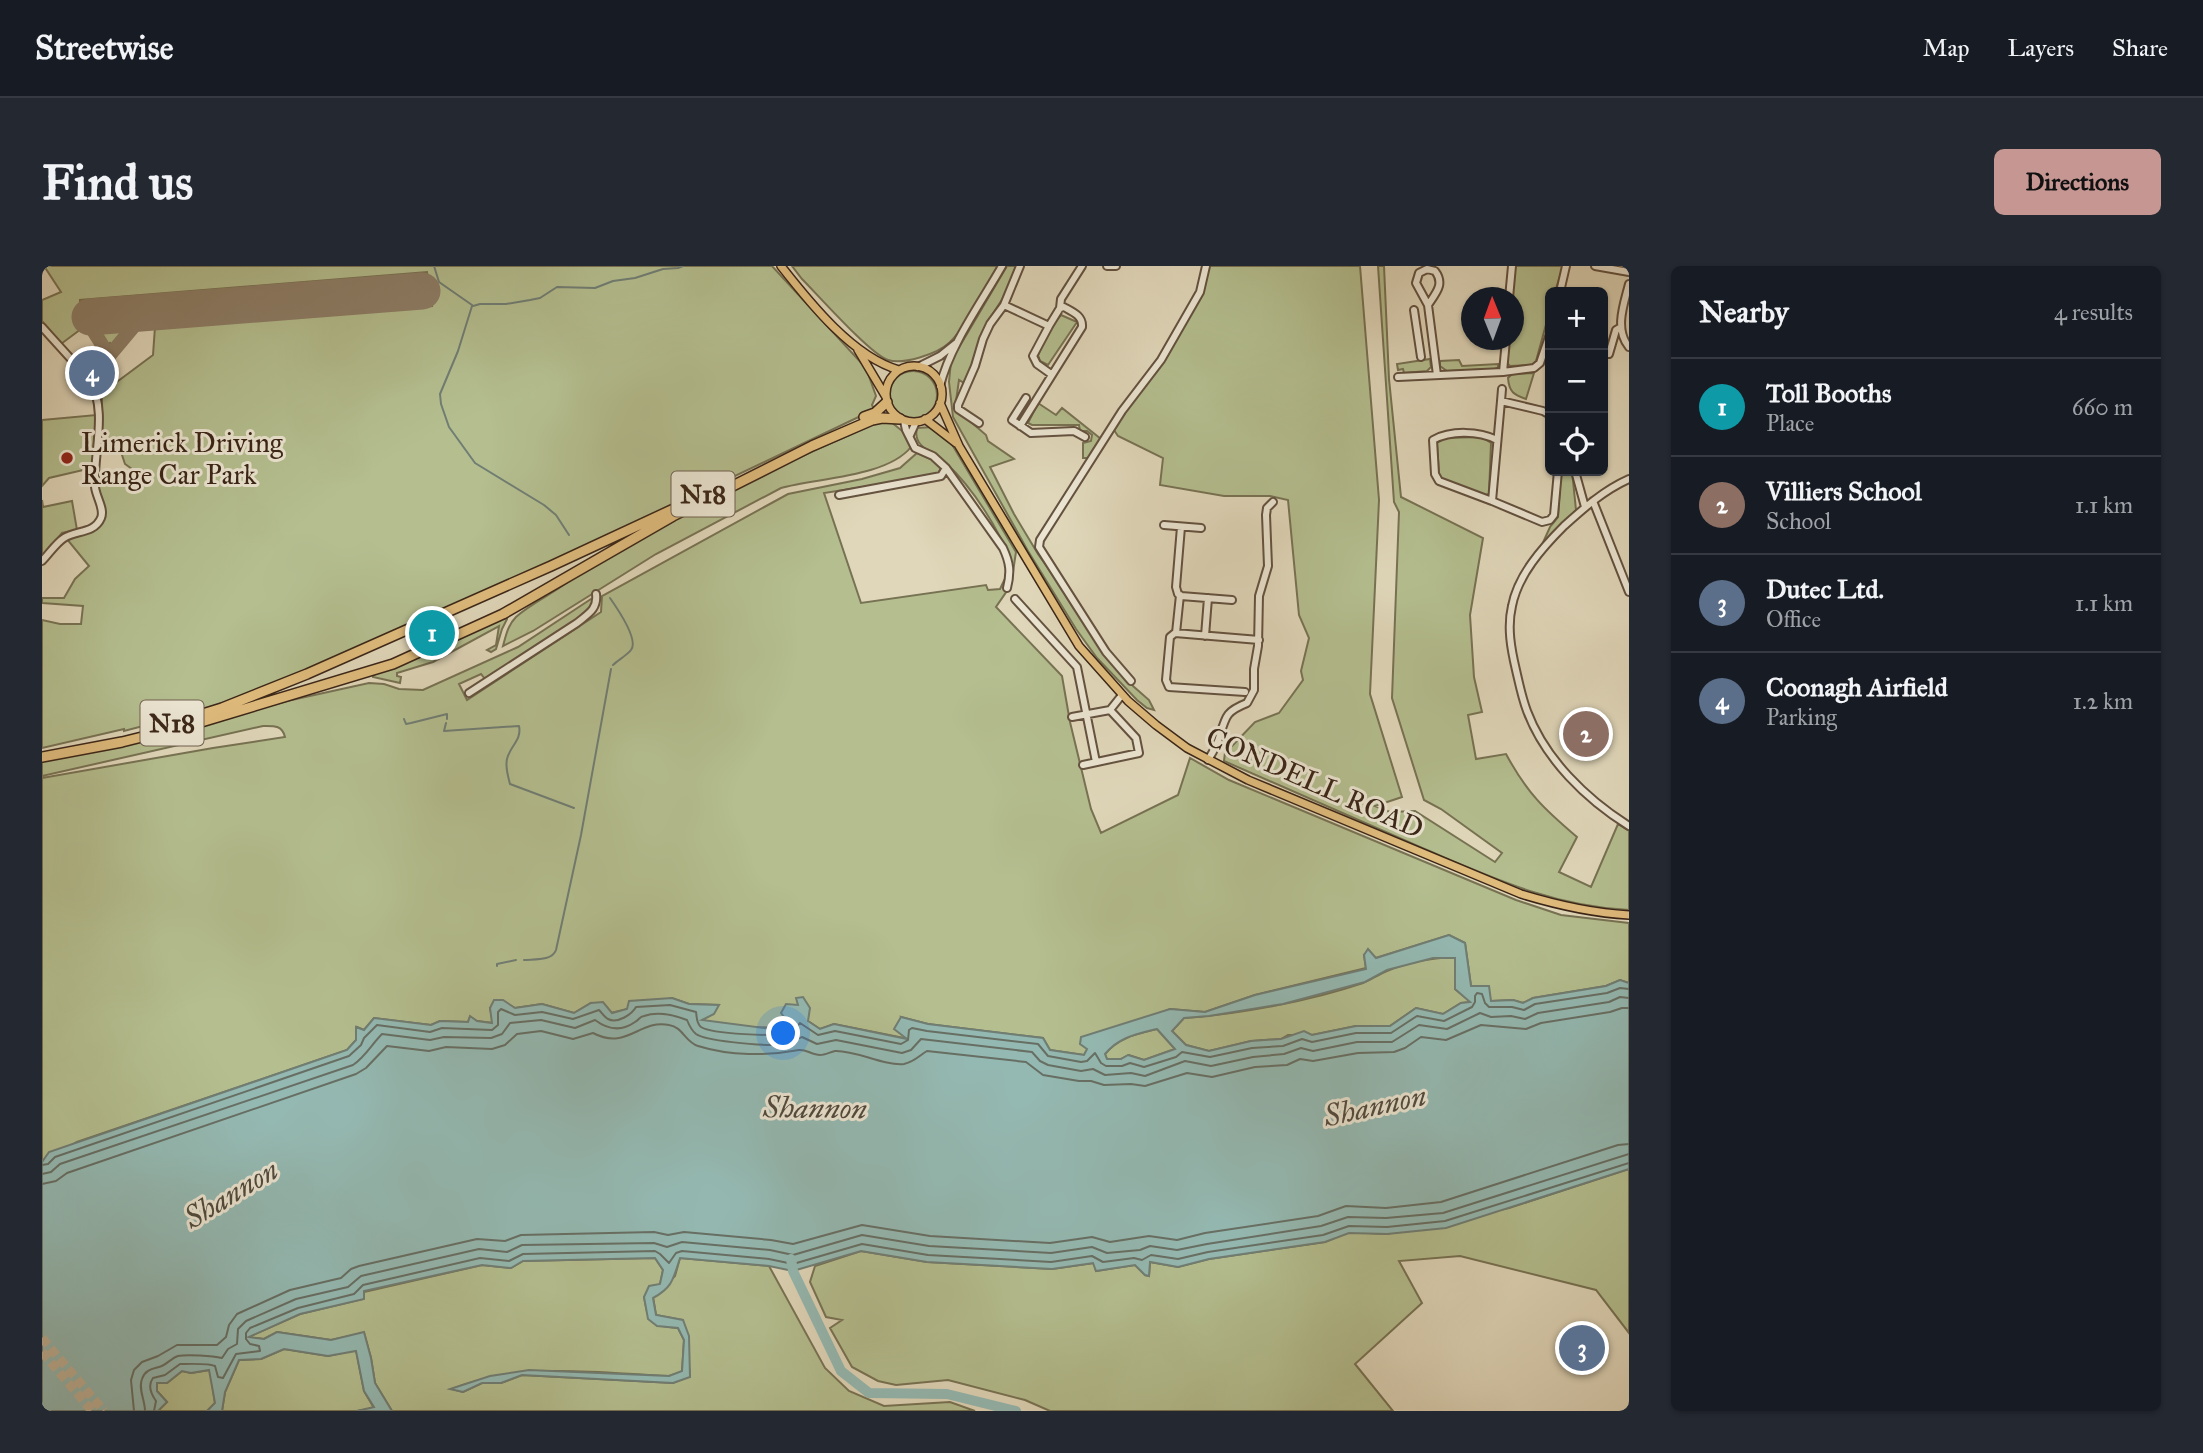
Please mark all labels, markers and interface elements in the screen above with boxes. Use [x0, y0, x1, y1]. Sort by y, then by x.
text: Streetwise [35, 28, 173, 68]
text: Map [1923, 33, 1970, 63]
text: Layers [2008, 33, 2074, 63]
text: Share [2112, 33, 2168, 63]
button: Directions [1994, 149, 2161, 215]
text: Find us [42, 153, 193, 212]
north arrow [1461, 287, 1524, 350]
map controls [1545, 287, 1608, 476]
button: + [1545, 287, 1608, 350]
text: Nearby [1699, 294, 1789, 330]
text: 4 results [2054, 298, 2133, 326]
pin: 4 [69, 347, 115, 399]
button: − [1545, 350, 1608, 413]
text: Toll Booths [1766, 377, 1891, 409]
text: 1 [1717, 393, 1727, 421]
text: 660 m [2072, 393, 2133, 421]
text: Place [1766, 409, 1814, 437]
button: locate [1545, 413, 1608, 476]
place label: Limerick Driving Range Car Park [81, 425, 284, 492]
marker: Limerick Driving Range Car Park [59, 450, 75, 466]
road number: N18 [672, 471, 734, 516]
text: Villiers School [1766, 475, 1922, 507]
text: 2 [1716, 491, 1728, 519]
text: 1.1 km [2075, 491, 2133, 519]
text: School [1766, 507, 1831, 535]
text: Dutec Ltd. [1766, 573, 1884, 605]
text: 3 [1717, 589, 1727, 617]
text: 1.1 km [2075, 589, 2133, 617]
text: Office [1766, 605, 1821, 633]
pin: 1 [409, 607, 455, 659]
text: Coonagh Airfield [1766, 671, 1948, 703]
text: 4 [1716, 687, 1728, 715]
text: 1.2 km [2073, 687, 2133, 715]
road number: N18 [141, 701, 204, 746]
text: Parking [1766, 703, 1837, 731]
pin: 2 [1563, 708, 1609, 760]
street label: CONDELL ROAD [1201, 719, 1429, 846]
your location [766, 1016, 800, 1050]
water label: Shannon [1320, 1078, 1430, 1135]
water label: Shannon [762, 1089, 867, 1127]
water label: Shannon [176, 1152, 285, 1237]
pin: 3 [1559, 1322, 1605, 1374]

